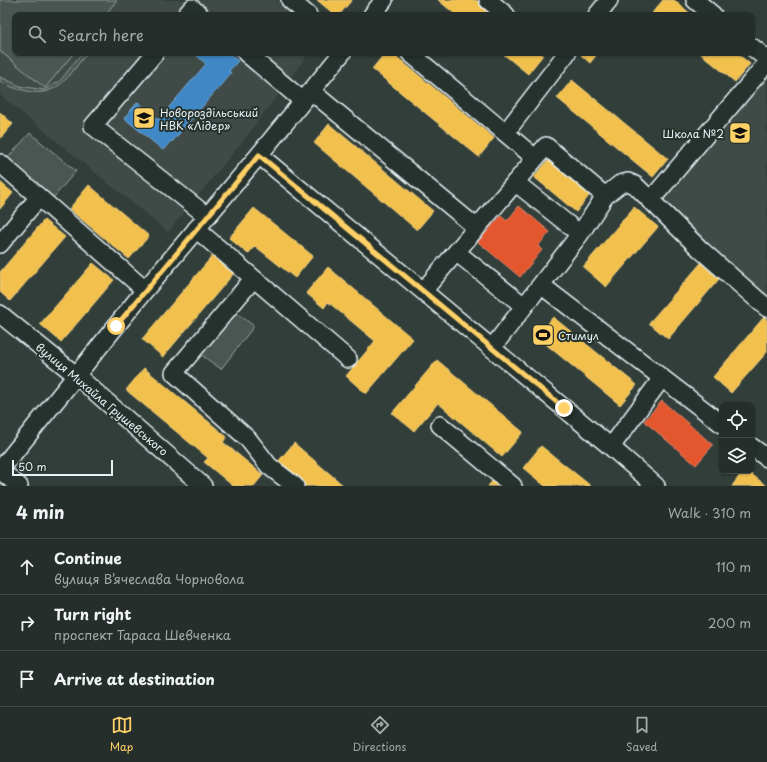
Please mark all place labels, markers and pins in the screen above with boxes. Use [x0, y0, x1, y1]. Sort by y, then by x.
place label: Новороздільський НВК «Лідер» [160, 104, 258, 134]
school or university icon: Новороздільський НВК «Лідер» [131, 105, 157, 131]
school or university icon: Школа №2 [727, 120, 753, 146]
place label: Школа №2 [663, 125, 724, 142]
sports icon: Стимул [530, 322, 556, 348]
place label: Стимул [558, 327, 599, 344]

